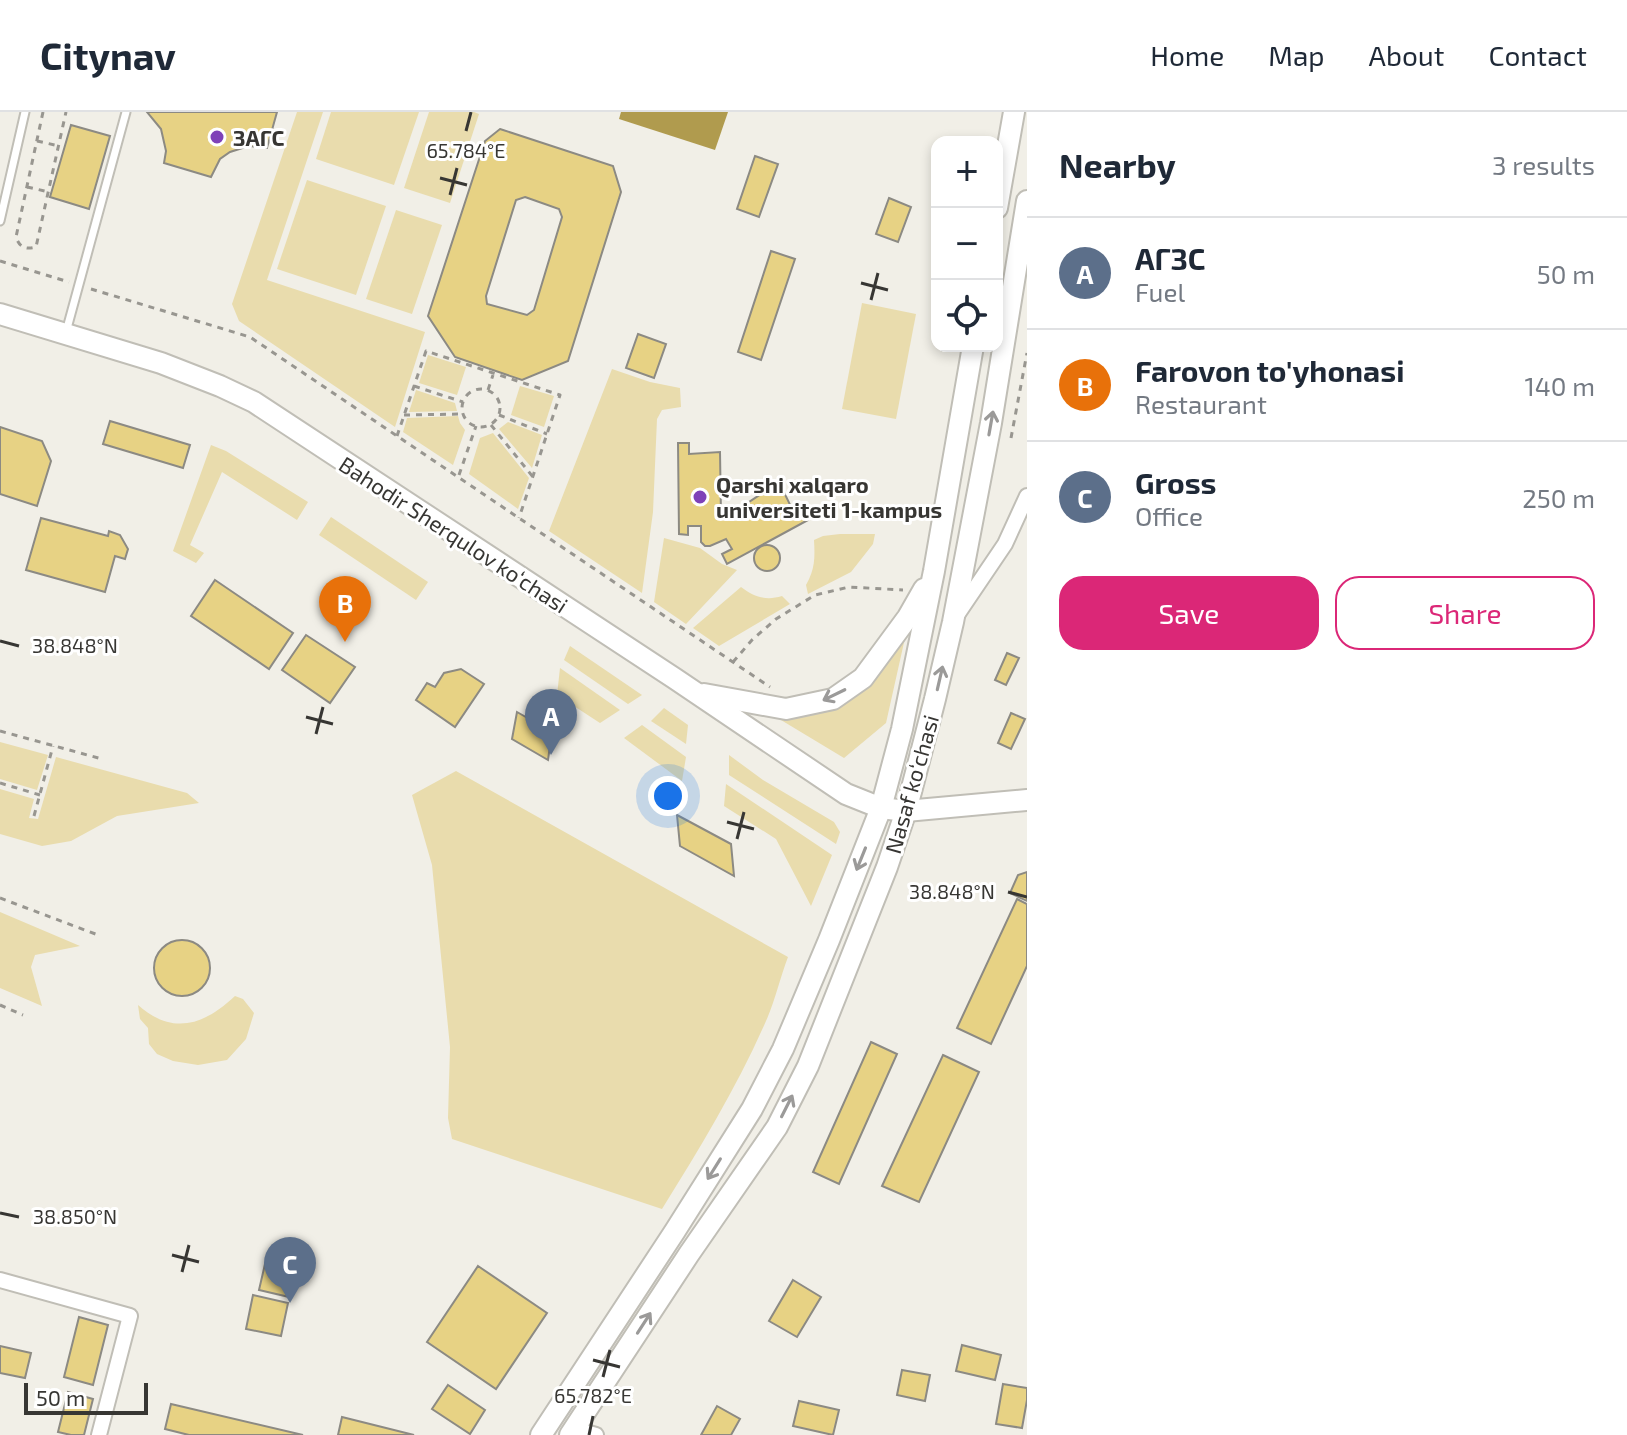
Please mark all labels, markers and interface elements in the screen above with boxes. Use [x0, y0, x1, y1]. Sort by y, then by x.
text: Citynav [40, 32, 176, 78]
text: Home [1150, 38, 1224, 72]
text: Map [1268, 38, 1325, 72]
text: About [1369, 38, 1444, 72]
text: Contact [1488, 38, 1587, 72]
place label: ЗАГС [233, 124, 284, 150]
marker: ЗАГС [208, 128, 226, 146]
map controls [931, 136, 1003, 352]
button: + [931, 136, 1003, 208]
text: 65.784°E [426, 138, 506, 162]
text: Nearby [1059, 144, 1176, 185]
text: 3 results [1492, 149, 1595, 180]
button: − [931, 208, 1003, 280]
text: АГЗС [1135, 240, 1205, 276]
text: A [1077, 258, 1093, 289]
text: 50 m [1537, 258, 1595, 289]
text: Fuel [1135, 276, 1185, 307]
button: locate [931, 280, 1003, 352]
text: Farovon to'yhonasi [1135, 352, 1404, 388]
text: B [1077, 370, 1093, 401]
text: 140 m [1524, 370, 1595, 401]
text: Restaurant [1135, 388, 1267, 419]
one-way arrow [984, 411, 999, 436]
street label: Bahodir Sherqulov ko‘chasi [334, 450, 574, 618]
text: Gross [1135, 464, 1217, 500]
place label: Qarshi xalqaro universiteti 1-kampus [716, 471, 942, 522]
text: C [1077, 482, 1093, 513]
text: 250 m [1522, 482, 1595, 513]
marker: Qarshi xalqaro universiteti 1-kampus [691, 488, 709, 506]
text: Office [1135, 500, 1203, 531]
pin: B [319, 576, 371, 642]
button: Save [1059, 576, 1319, 650]
button: Share [1335, 576, 1595, 650]
text: 38.848°N [32, 633, 118, 657]
one-way arrow [933, 666, 948, 691]
one-way arrow [823, 688, 847, 703]
pin: A [525, 689, 577, 755]
street label: Nasaf ko‘chasi [879, 712, 943, 856]
your location [648, 776, 688, 816]
one-way arrow [853, 846, 867, 871]
text: 38.848°N [909, 879, 995, 903]
one-way arrow [780, 1095, 796, 1119]
one-way arrow [706, 1157, 722, 1180]
text: 38.850°N [33, 1204, 117, 1228]
pin: C [264, 1237, 316, 1303]
one-way arrow [636, 1313, 653, 1335]
scale bar [24, 1379, 148, 1415]
text: 65.782°E [554, 1383, 632, 1407]
text: 50 m [36, 1384, 85, 1410]

